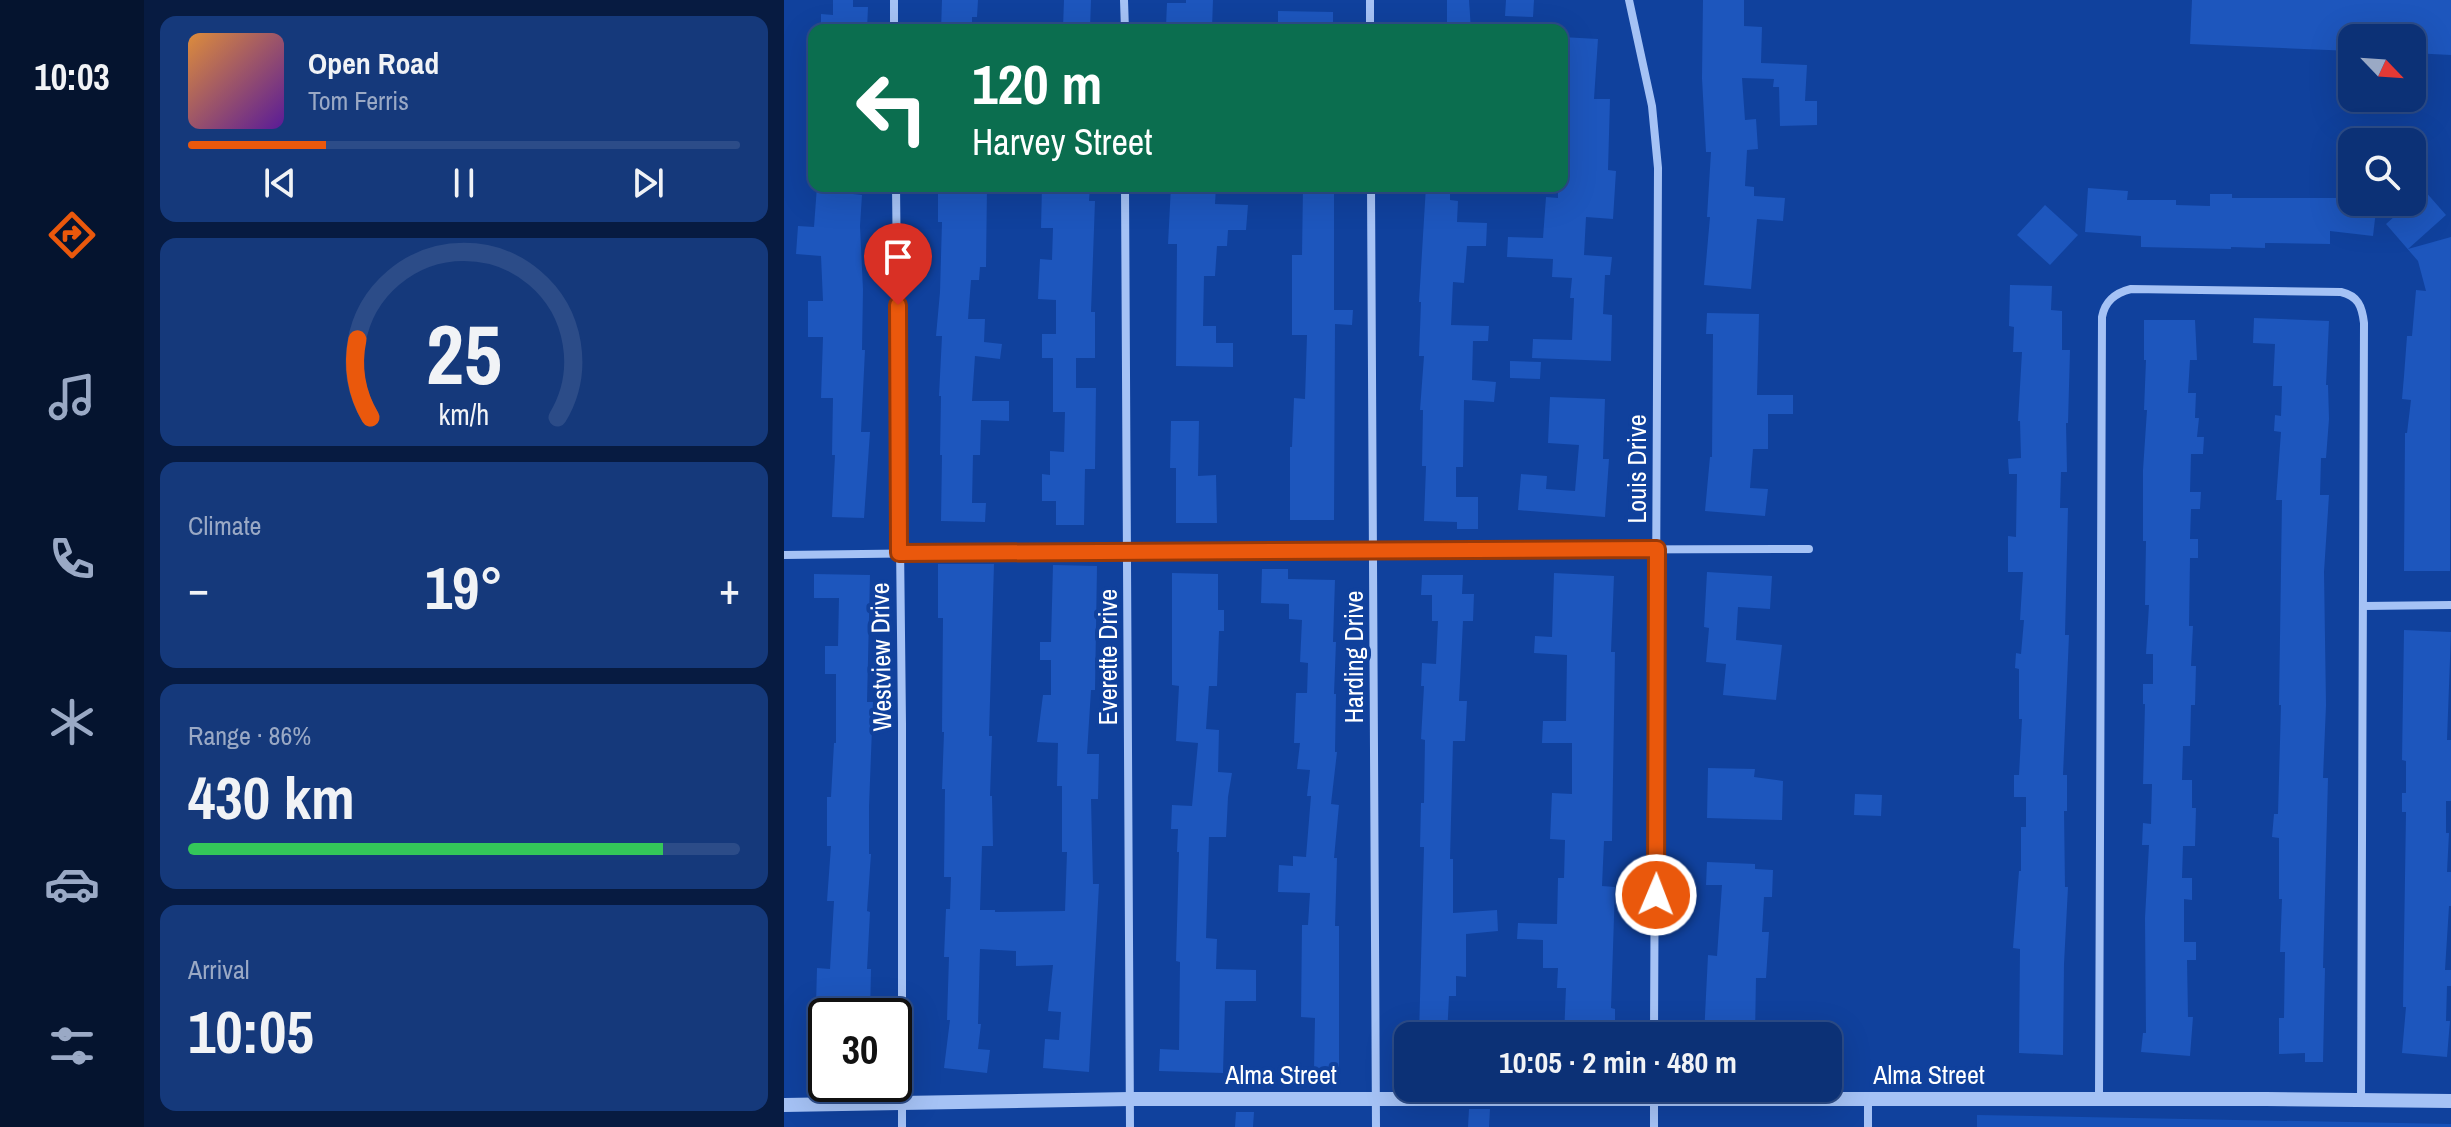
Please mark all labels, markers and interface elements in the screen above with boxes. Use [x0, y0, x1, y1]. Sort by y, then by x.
north arrow [2338, 24, 2426, 112]
map controls [2338, 24, 2426, 216]
text: Open Road [308, 43, 439, 83]
text: 120 m [972, 46, 1102, 121]
text: 10:03 [34, 53, 110, 101]
icon: left [840, 56, 944, 160]
text: Tom Ferris [308, 83, 409, 118]
text: Harvey Street [972, 118, 1152, 166]
button: search [2338, 128, 2426, 216]
icon: previous [258, 161, 302, 205]
icon: pause [442, 161, 486, 205]
icon: next [626, 161, 670, 205]
icon: directions [44, 207, 100, 263]
pin [864, 223, 932, 305]
icon: arrive [876, 235, 920, 279]
text: 25 [426, 297, 502, 409]
icon: music [44, 369, 100, 425]
text: km/h [439, 395, 489, 434]
street label: Louis Drive [1619, 414, 1654, 524]
text: Climate [188, 508, 261, 543]
icon: phone [44, 531, 100, 587]
text: 19° [425, 547, 503, 628]
text: − [188, 558, 209, 618]
text: + [719, 558, 740, 618]
street label: Westview Drive [862, 582, 899, 732]
street label: Everette Drive [1090, 589, 1125, 725]
street label: Harding Drive [1336, 591, 1371, 723]
icon: climate [44, 694, 100, 750]
text: Range · 86% [188, 718, 311, 753]
text: 430 km [188, 757, 355, 838]
position arrow [1614, 853, 1698, 937]
icon: car [44, 856, 100, 912]
text: Arrival [188, 952, 250, 987]
text: 10:05 [188, 991, 314, 1072]
speed limit sign: 30 [808, 998, 912, 1102]
icon: filters [44, 1018, 100, 1074]
text: 10:05 · 2 min · 480 m [1499, 1042, 1737, 1082]
street label: Alma Street [1224, 1057, 1337, 1092]
street label: Alma Street [1872, 1057, 1985, 1092]

